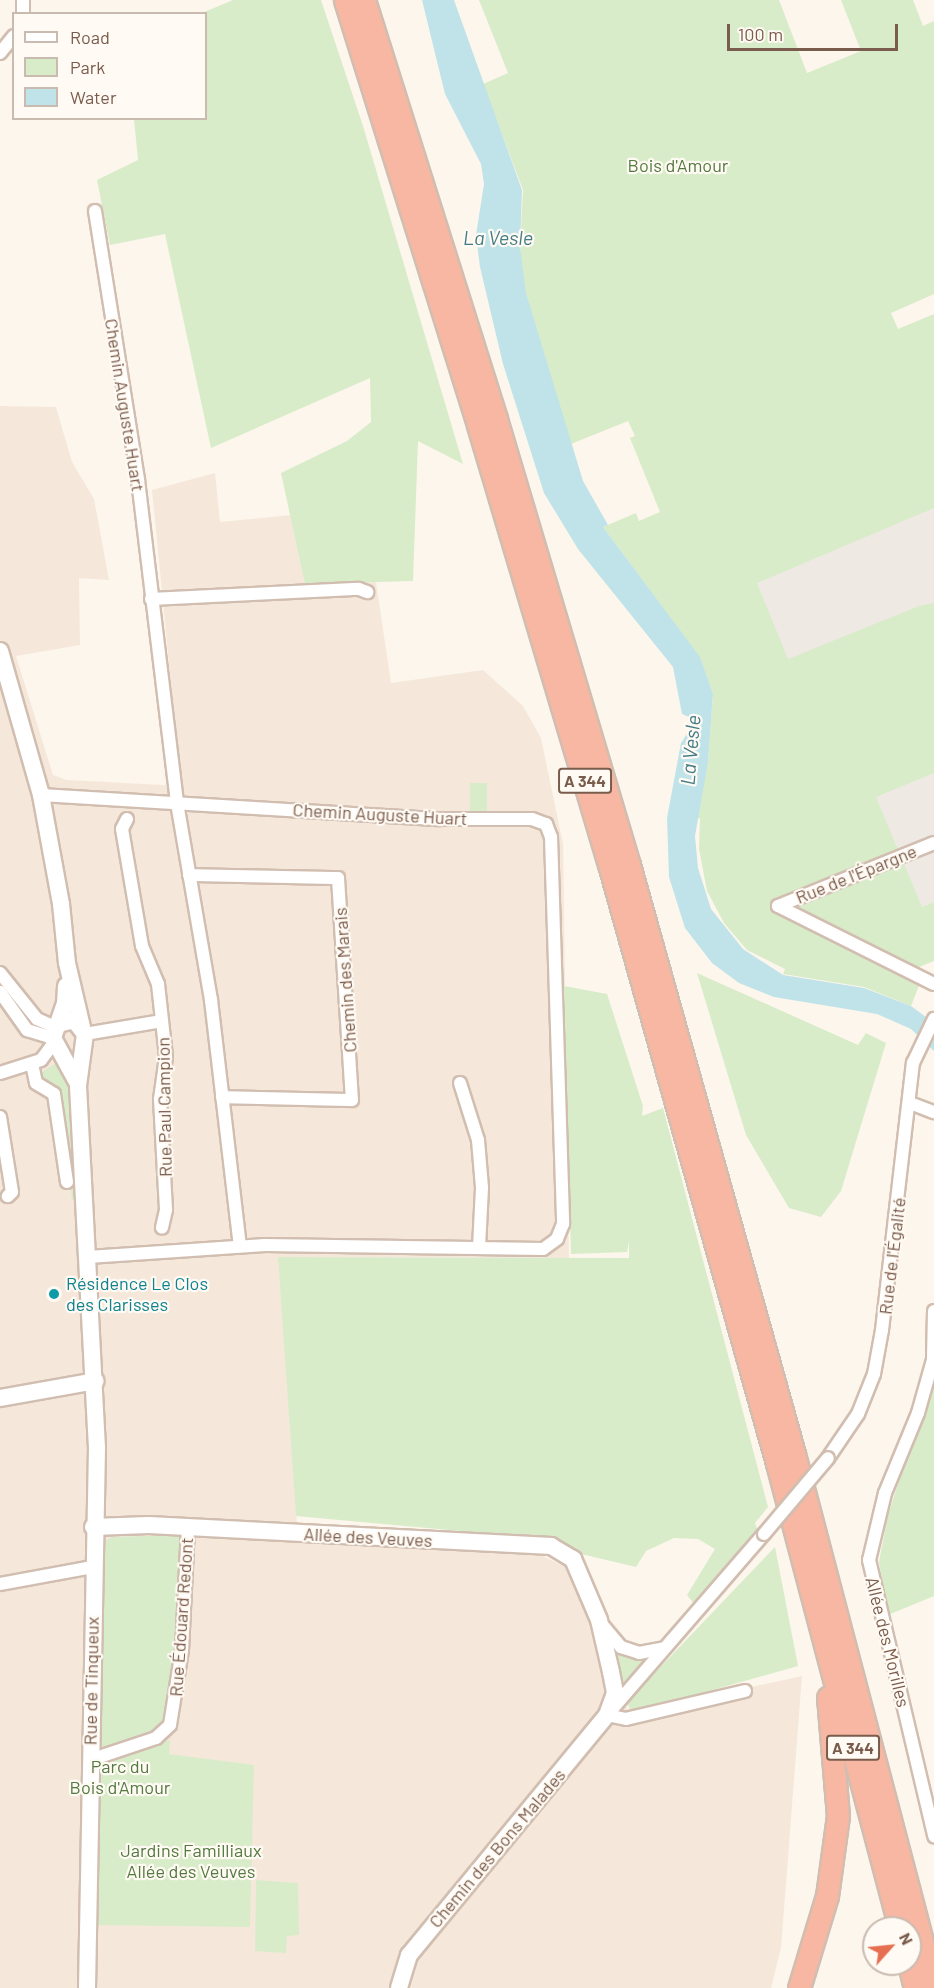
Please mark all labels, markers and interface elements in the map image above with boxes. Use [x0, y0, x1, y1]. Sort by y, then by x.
legend [12, 12, 207, 120]
scale bar [730, 12, 901, 50]
text: 100 m [738, 23, 783, 45]
text: Road [70, 26, 110, 48]
text: Park [70, 56, 105, 78]
text: Water [70, 86, 117, 108]
park label: Bois d'Amour [628, 154, 728, 176]
water label: La Vesle [463, 225, 533, 249]
street label: Chemin Auguste Huart [101, 317, 149, 493]
water label: La Vesle [675, 714, 705, 786]
road number: A 344 [558, 768, 612, 794]
street label: Chemin Auguste Huart [292, 799, 468, 829]
street label: Rue de l'Épargne [792, 840, 920, 908]
street label: Chemin des Marais [329, 907, 361, 1053]
street label: Rue Paul Campion [152, 1037, 176, 1177]
street label: Rue de l'Égalité [874, 1196, 910, 1316]
place label: Résidence Le Clos des Clarisses [66, 1273, 208, 1316]
marker: Résidence Le Clos des Clarisses [47, 1287, 61, 1301]
street label: Allée des Veuves [303, 1523, 433, 1551]
street label: Rue Édouard Redont [165, 1537, 197, 1697]
street label: Allée des Morilles [861, 1575, 915, 1709]
street label: Rue de Tinqueux [79, 1617, 103, 1745]
road number: A 344 [826, 1735, 880, 1761]
park label: Parc du Bois d'Amour [70, 1756, 170, 1798]
street label: Chemin des Bons Malades [424, 1764, 570, 1932]
park label: Jardins Familliaux Allée des Veuves [120, 1840, 262, 1882]
north arrow [862, 1916, 922, 1976]
text: N [896, 1929, 918, 1948]

